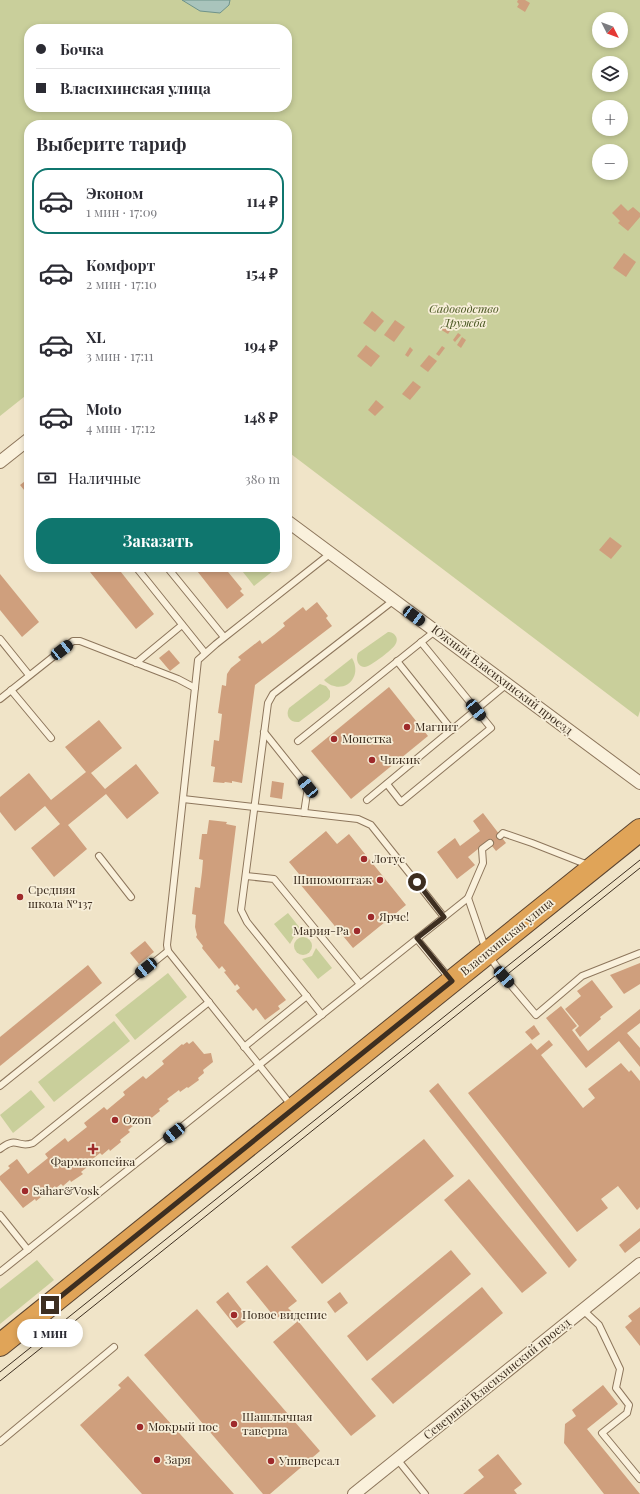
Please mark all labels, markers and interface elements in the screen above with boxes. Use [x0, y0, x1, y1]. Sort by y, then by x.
north arrow [592, 12, 628, 48]
map controls [592, 12, 628, 180]
text: Бочка [60, 39, 104, 59]
button: layers [592, 56, 628, 92]
text: Власихинская улица [60, 78, 211, 98]
button: + [592, 100, 628, 136]
text: Выберите тариф [36, 132, 186, 156]
button: − [592, 144, 628, 180]
icon: car [38, 183, 74, 219]
text: Эконом [86, 183, 143, 203]
text: 114 ₽ [247, 191, 278, 211]
text: 1 мин · 17:09 [86, 203, 157, 220]
icon: car [38, 255, 74, 291]
text: Комфорт [86, 255, 155, 275]
text: 154 ₽ [246, 263, 278, 283]
text: 2 мин · 17:10 [86, 275, 157, 292]
park label: Садоводство Дружба [429, 300, 499, 330]
icon: car [38, 327, 74, 363]
text: XL [86, 327, 106, 347]
text: 194 ₽ [244, 335, 278, 355]
text: 3 мин · 17:11 [86, 347, 153, 364]
icon: car [38, 399, 74, 435]
text: Moto [86, 399, 122, 419]
text: 148 ₽ [244, 407, 278, 427]
text: 4 мин · 17:12 [86, 419, 155, 436]
icon: cash [36, 467, 58, 489]
text: Наличные [68, 468, 141, 488]
text: 380 m [245, 470, 280, 487]
button: Заказать [36, 518, 280, 564]
car [401, 604, 427, 628]
street label: Южный Власихинский проезд [429, 621, 577, 738]
car [49, 638, 75, 662]
car [464, 697, 488, 723]
place label: Магнит [415, 718, 459, 734]
marker: Магнит [402, 722, 412, 732]
place label: Монетка [342, 730, 392, 746]
marker: Монетка [329, 734, 339, 744]
place label: Чижик [380, 751, 420, 767]
marker: Чижик [367, 755, 377, 765]
car [296, 774, 320, 800]
place label: Лотус [371, 850, 405, 866]
marker: Лотус [359, 854, 369, 864]
place label: Шиномонтаж [293, 871, 372, 887]
route start [408, 873, 426, 891]
marker: Шиномонтаж [375, 875, 385, 885]
place label: Средняя школа №137 [28, 881, 93, 911]
marker: Средняя школа №137 [15, 892, 25, 902]
street label: Власихинская улица [457, 894, 556, 979]
place label: Ярче! [378, 908, 409, 924]
marker: Ярче! [366, 912, 376, 922]
place label: Мария-Ра [293, 922, 349, 938]
marker: Мария-Ра [352, 926, 362, 936]
car [133, 956, 159, 980]
car [492, 964, 516, 990]
place label: Ozon [123, 1111, 151, 1127]
marker: Ozon [110, 1115, 120, 1125]
car [161, 1121, 187, 1145]
marker: Фармакопейка [88, 1144, 98, 1154]
place label: Фармакопейка [51, 1153, 135, 1169]
place label: Sahar&Vosk [33, 1182, 100, 1198]
marker: Sahar&Vosk [20, 1186, 30, 1196]
route end [41, 1296, 59, 1314]
place label: Новое видение [242, 1306, 327, 1322]
marker: Новое видение [229, 1310, 239, 1320]
street label: Северный Власихинский проезд [419, 1313, 574, 1443]
callout: 1 мин [17, 1319, 83, 1347]
text: 1 мин [33, 1324, 67, 1341]
place label: Шашлычная таверна [242, 1408, 313, 1438]
place label: Мокрый нос [148, 1418, 218, 1434]
marker: Шашлычная таверна [229, 1419, 239, 1429]
marker: Мокрый нос [135, 1422, 145, 1432]
place label: Заря [165, 1451, 191, 1467]
place label: Универсал [278, 1452, 340, 1468]
marker: Заря [152, 1455, 162, 1465]
marker: Универсал [266, 1456, 276, 1466]

